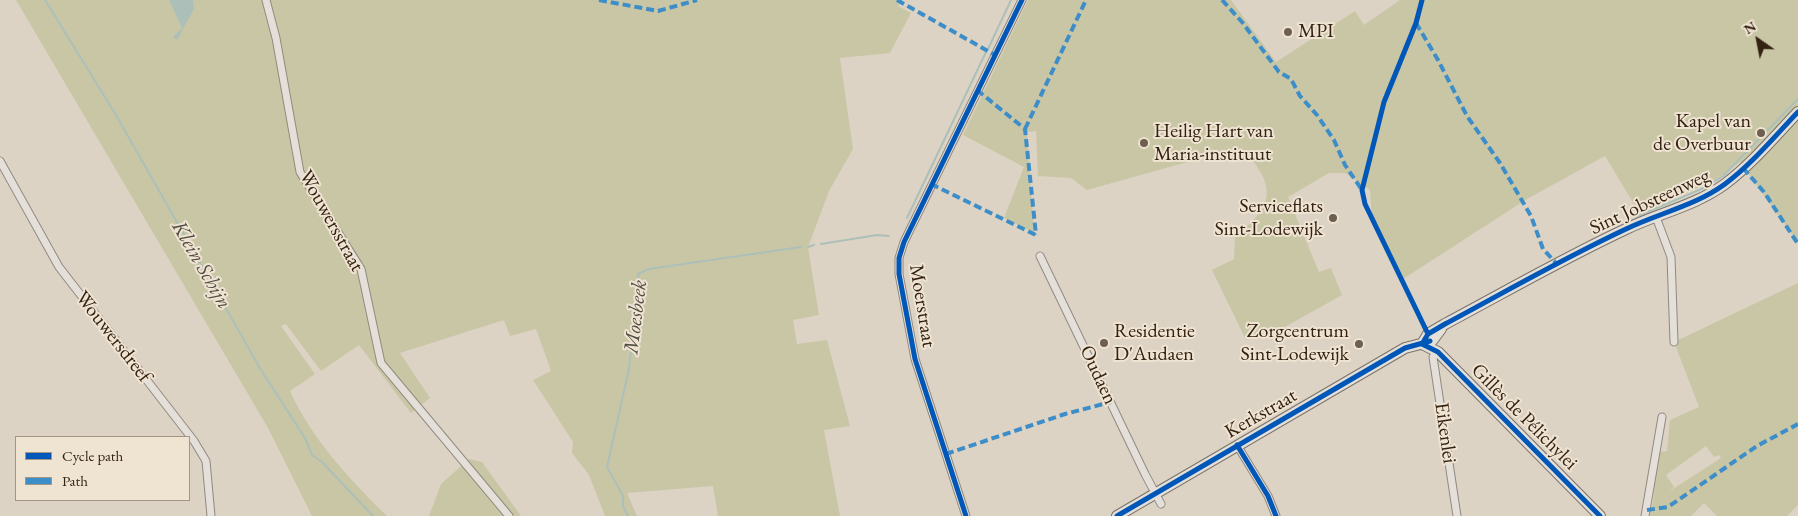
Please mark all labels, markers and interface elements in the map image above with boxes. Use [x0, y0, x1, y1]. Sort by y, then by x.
north arrow [1733, 15, 1783, 65]
text: N [1740, 17, 1759, 38]
place label: MPI [1298, 20, 1334, 44]
marker: MPI [1282, 26, 1294, 38]
place label: Kapel van de Overbuur [1653, 110, 1751, 157]
place label: Heilig Hart van Maria-instituut [1154, 120, 1273, 167]
marker: Kapel van de Overbuur [1755, 127, 1767, 139]
marker: Heilig Hart van Maria-instituut [1138, 137, 1150, 149]
street label: Sint Jobsteenweg [1586, 164, 1714, 240]
street label: Wouwersstraat [293, 166, 369, 276]
place label: Serviceflats Sint-Lodewijk [1214, 195, 1323, 242]
marker: Serviceflats Sint-Lodewijk [1327, 212, 1339, 224]
water label: Klein Schijn [166, 217, 236, 313]
street label: Moerstraat [904, 263, 940, 349]
water label: Moesbeek [619, 279, 653, 355]
street label: Wouwersdreef [70, 286, 156, 388]
place label: Residentie D'Audaen [1114, 320, 1195, 367]
place label: Zorgcentrum Sint-Lodewijk [1240, 320, 1349, 367]
marker: Residentie D'Audaen [1098, 337, 1110, 349]
marker: Zorgcentrum Sint-Lodewijk [1353, 338, 1365, 350]
street label: Oudaen [1074, 342, 1122, 408]
street label: Gillès de Pélichylei [1466, 359, 1582, 475]
street label: Kerkstraat [1221, 384, 1301, 444]
street label: Eikenlei [1429, 401, 1461, 465]
legend [15, 436, 190, 501]
text: Cycle path [62, 446, 123, 465]
text: Path [62, 471, 88, 490]

